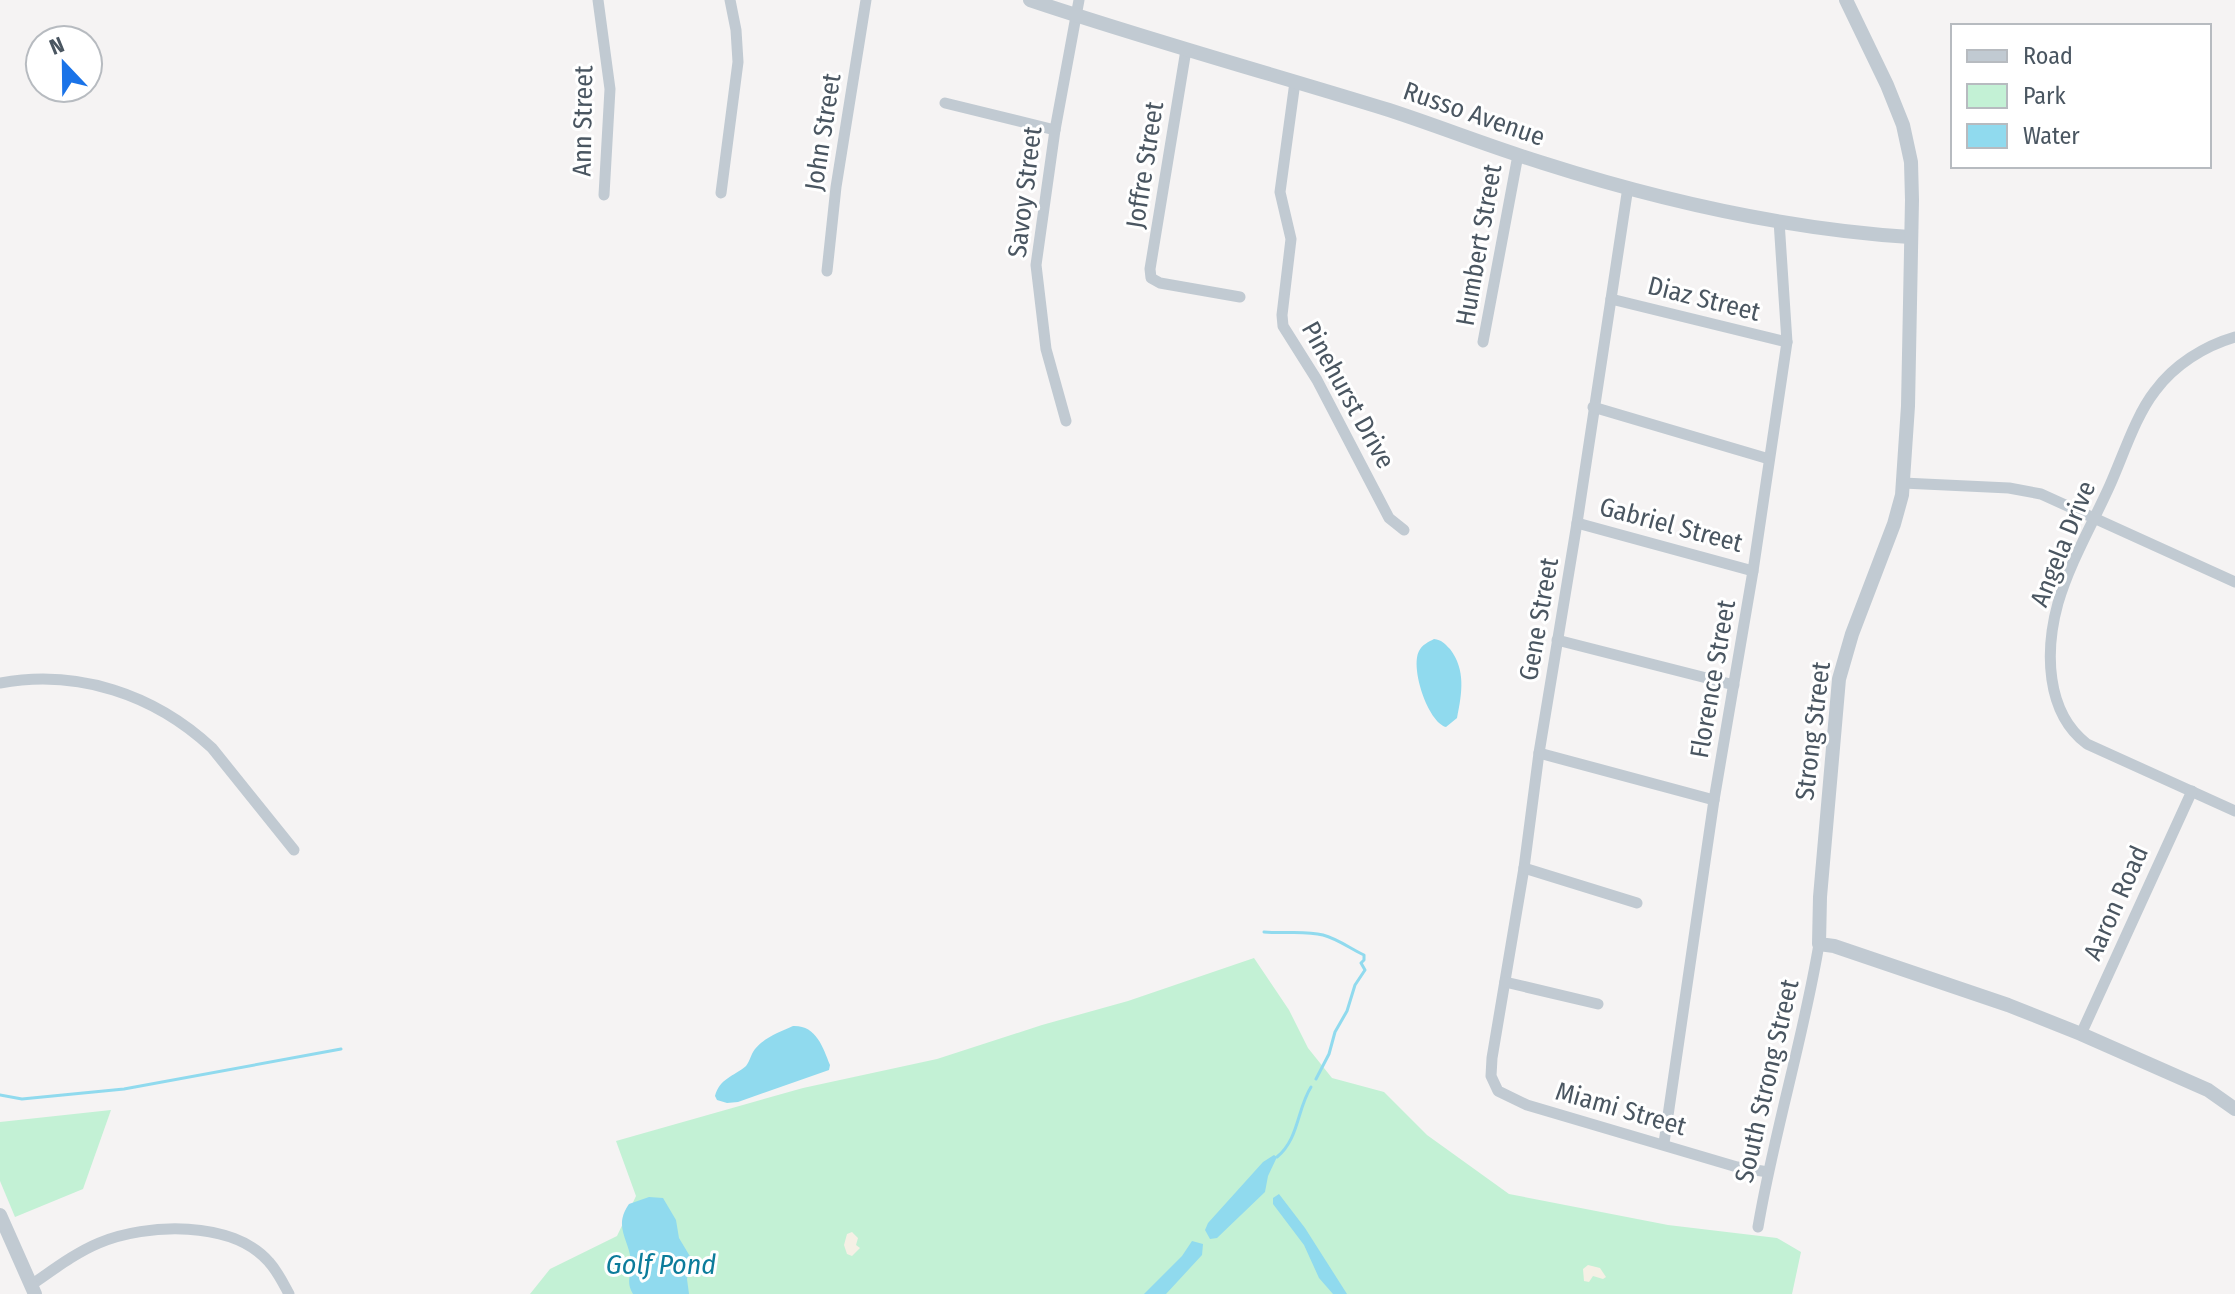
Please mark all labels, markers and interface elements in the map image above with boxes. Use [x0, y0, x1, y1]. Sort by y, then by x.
north arrow [24, 24, 104, 104]
legend [1951, 24, 2211, 168]
text: N [46, 31, 68, 61]
text: Road [2023, 42, 2073, 70]
street label: Ann Street [567, 65, 599, 177]
street label: John Street [798, 71, 848, 193]
street label: Russo Avenue [1399, 75, 1549, 153]
text: Park [2023, 82, 2066, 110]
street label: Joffre Street [1120, 99, 1170, 231]
text: Water [2023, 122, 2080, 150]
street label: Savoy Street [1002, 124, 1048, 259]
street label: Humbert Street [1450, 161, 1509, 328]
street label: Diaz Street [1645, 270, 1764, 328]
street label: Pinehurst Drive [1295, 316, 1401, 474]
street label: Angela Drive [2024, 477, 2102, 611]
street label: Gabriel Street [1596, 491, 1746, 559]
street label: Gene Street [1513, 555, 1565, 683]
street label: Florence Street [1684, 597, 1742, 760]
street label: Strong Street [1789, 659, 1837, 802]
street label: Aaron Road [2077, 841, 2155, 965]
street label: South Strong Street [1729, 976, 1806, 1186]
street label: Miami Street [1552, 1076, 1690, 1143]
water label: Golf Pond [606, 1248, 716, 1281]

